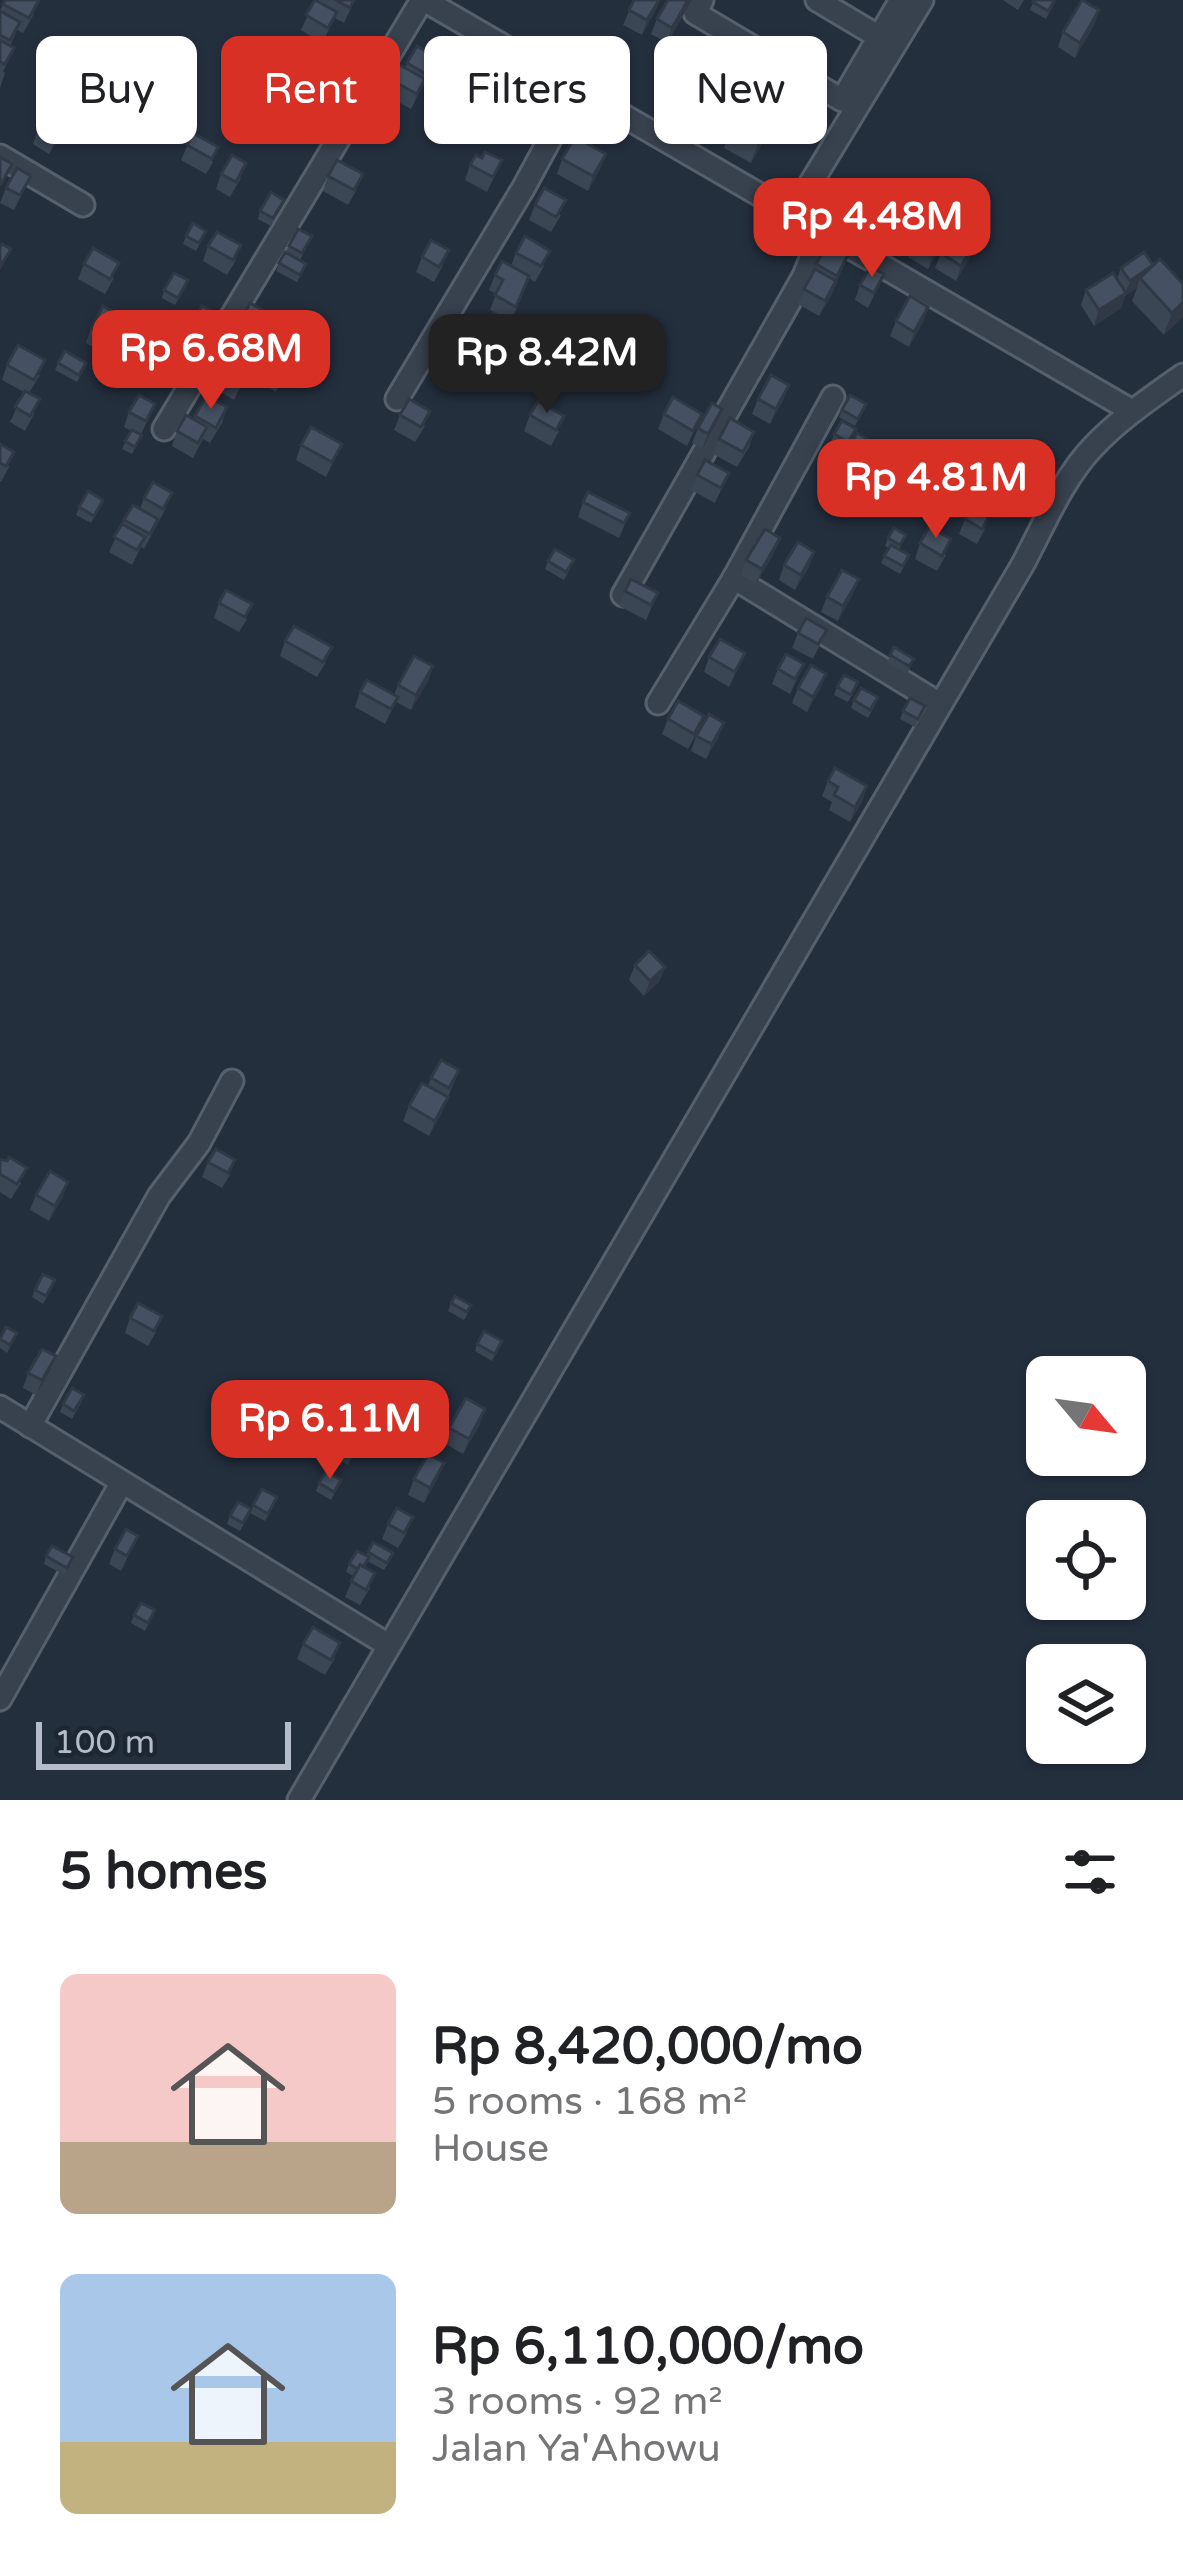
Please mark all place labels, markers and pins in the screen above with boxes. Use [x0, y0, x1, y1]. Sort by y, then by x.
pin: Rp 4.48M [748, 178, 996, 280]
pin: Rp 6.68M [87, 310, 335, 412]
pin: Rp 8.42M [423, 314, 671, 416]
pin: Rp 4.81M [812, 439, 1060, 541]
pin: Rp 6.11M [206, 1380, 454, 1482]

